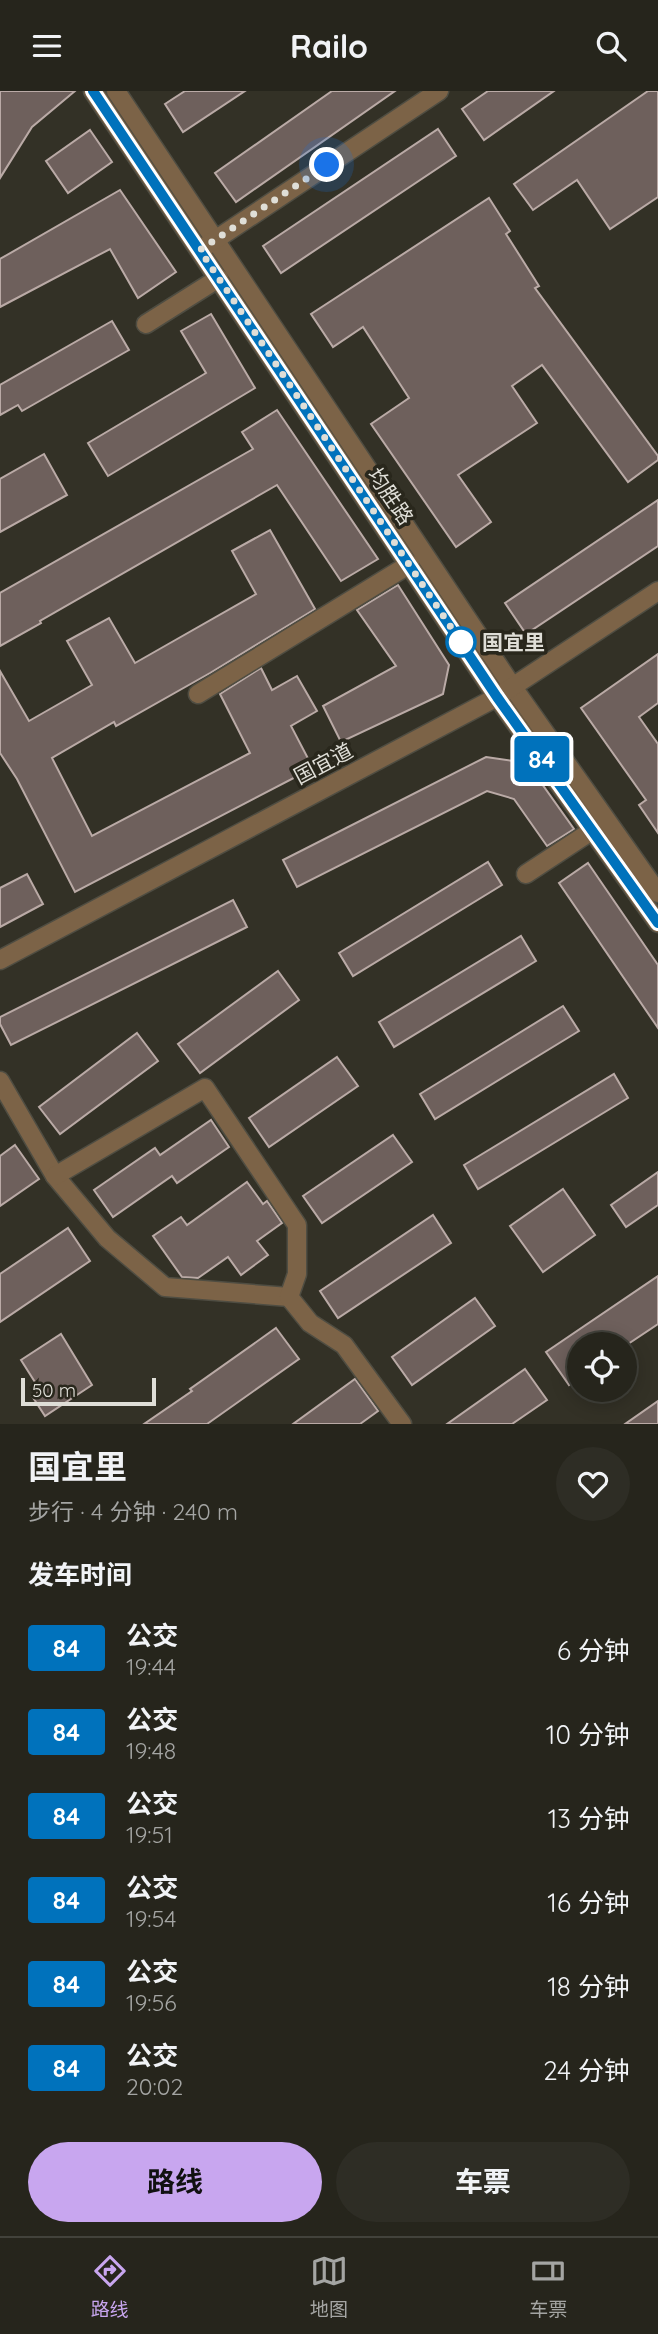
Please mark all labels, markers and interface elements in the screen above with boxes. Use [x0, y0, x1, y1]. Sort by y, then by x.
text: Railo [290, 26, 368, 66]
icon: menu [28, 27, 66, 65]
icon: search [592, 27, 630, 65]
your location [309, 147, 344, 182]
street label: 均胜路 [363, 463, 419, 529]
marker: 国宜里 [446, 627, 476, 657]
place label: 国宜里 [482, 629, 545, 655]
line badge: 84 [510, 736, 574, 782]
street label: 国宜道 [289, 737, 357, 789]
text: 84 [528, 744, 556, 774]
map controls [567, 1332, 637, 1402]
button: locate [567, 1332, 637, 1402]
scale bar [21, 1375, 156, 1407]
text: 50 m [32, 1378, 76, 1402]
text: 国宜里 [28, 1446, 127, 1487]
button: heart [556, 1447, 630, 1521]
text: 步行 · 4 分钟 · 240 m [28, 1497, 238, 1526]
text: 发车时间 [28, 1558, 132, 1591]
text: 公交 [126, 1619, 178, 1652]
text: 84 [53, 1633, 80, 1663]
text: 6 分钟 [557, 1634, 630, 1667]
text: 19:44 [126, 1652, 176, 1681]
text: 公交 [126, 1703, 178, 1736]
text: 84 [53, 1717, 80, 1747]
text: 10 分钟 [546, 1718, 630, 1751]
text: 19:48 [126, 1736, 176, 1765]
text: 公交 [126, 1787, 178, 1820]
text: 84 [53, 1801, 80, 1831]
text: 13 分钟 [548, 1802, 630, 1835]
text: 19:51 [126, 1820, 173, 1849]
text: 公交 [126, 1871, 178, 1904]
text: 84 [53, 1885, 80, 1915]
text: 16 分钟 [547, 1886, 630, 1919]
text: 19:54 [126, 1904, 176, 1933]
text: 公交 [126, 1955, 178, 1988]
text: 84 [53, 1969, 80, 1999]
text: 18 分钟 [547, 1970, 630, 2003]
text: 19:56 [126, 1988, 177, 2017]
text: 公交 [126, 2039, 178, 2072]
text: 84 [53, 2053, 80, 2083]
text: 24 分钟 [543, 2054, 630, 2087]
text: 20:02 [126, 2072, 183, 2101]
button: 路线 [28, 2142, 322, 2222]
button: 车票 [336, 2142, 630, 2222]
tab: 路线 [91, 2252, 129, 2321]
tab: 地图 [310, 2252, 348, 2321]
tab: 车票 [529, 2252, 567, 2321]

